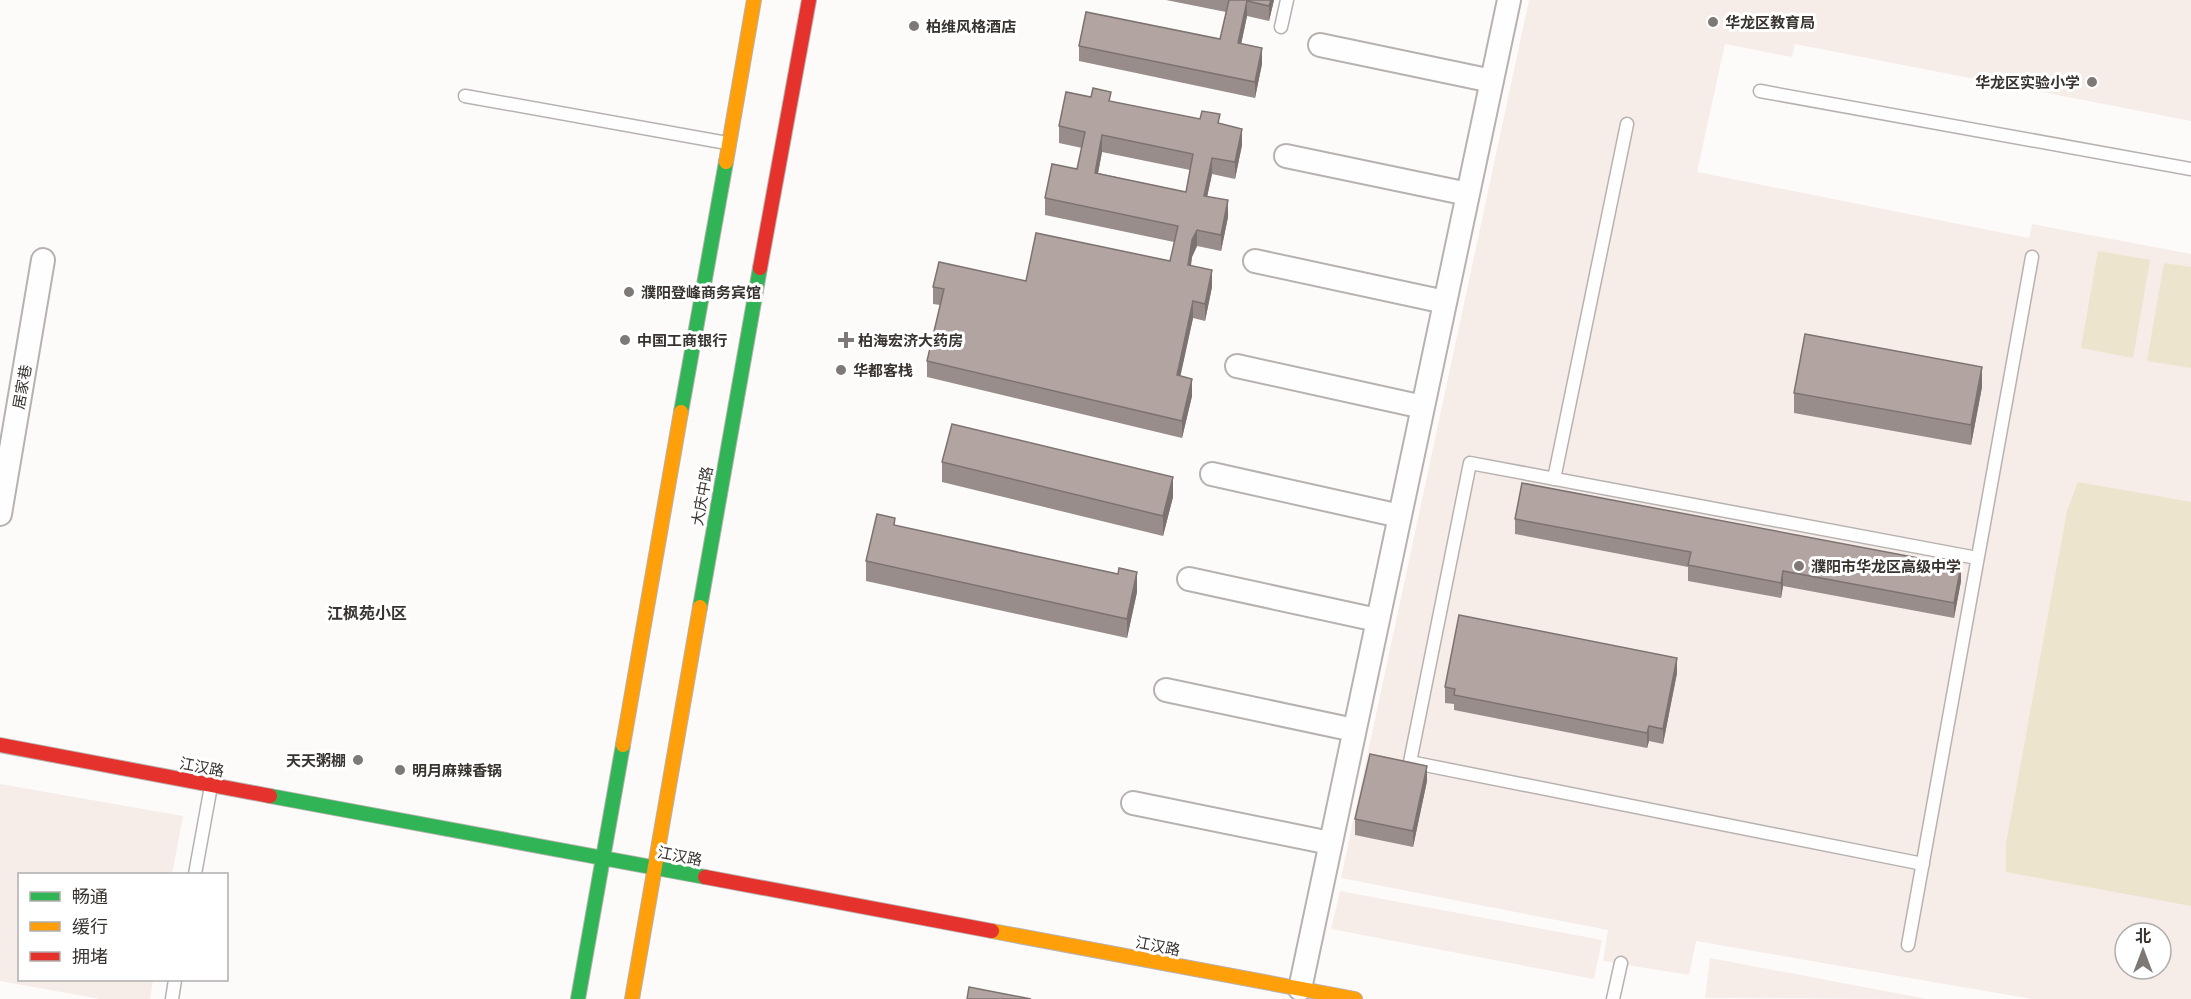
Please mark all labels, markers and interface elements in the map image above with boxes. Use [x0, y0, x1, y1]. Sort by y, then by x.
place label: 华龙区教育局 [1725, 12, 1815, 33]
marker: 华龙区教育局 [1706, 15, 1720, 29]
place label: 柏维风格酒店 [926, 16, 1016, 37]
marker: 柏维风格酒店 [907, 19, 921, 33]
place label: 华龙区实验小学 [1975, 72, 2080, 93]
marker: 华龙区实验小学 [2085, 75, 2099, 89]
place label: 濮阳登峰商务宾馆 [641, 282, 761, 303]
marker: 濮阳登峰商务宾馆 [622, 285, 636, 299]
place label: 中国工商银行 [637, 330, 727, 351]
place label: 柏海宏济大药房 [858, 330, 963, 351]
marker: 中国工商银行 [618, 333, 632, 347]
marker: 柏海宏济大药房 [839, 333, 853, 347]
place label: 华都客栈 [853, 360, 913, 381]
street label: 居家巷 [8, 363, 36, 411]
marker: 华都客栈 [834, 363, 848, 377]
street label: 大庆中路 [686, 465, 718, 527]
place label: 濮阳市华龙区高级中学 [1811, 556, 1961, 577]
marker: 濮阳市华龙区高级中学 [1792, 559, 1806, 573]
district label: 江枫苑小区 [327, 602, 407, 624]
place label: 天天粥棚 [286, 750, 346, 771]
street label: 江汉路 [178, 752, 226, 782]
marker: 天天粥棚 [351, 753, 365, 767]
place label: 明月麻辣香锅 [412, 760, 502, 781]
marker: 明月麻辣香锅 [393, 763, 407, 777]
street label: 江汉路 [656, 841, 704, 871]
legend [18, 873, 228, 981]
text: 畅通 [72, 884, 108, 908]
text: 缓行 [72, 914, 108, 938]
north arrow [2113, 921, 2173, 981]
text: 北 [2135, 925, 2151, 947]
street label: 江汉路 [1134, 931, 1182, 961]
text: 拥堵 [72, 944, 108, 968]

